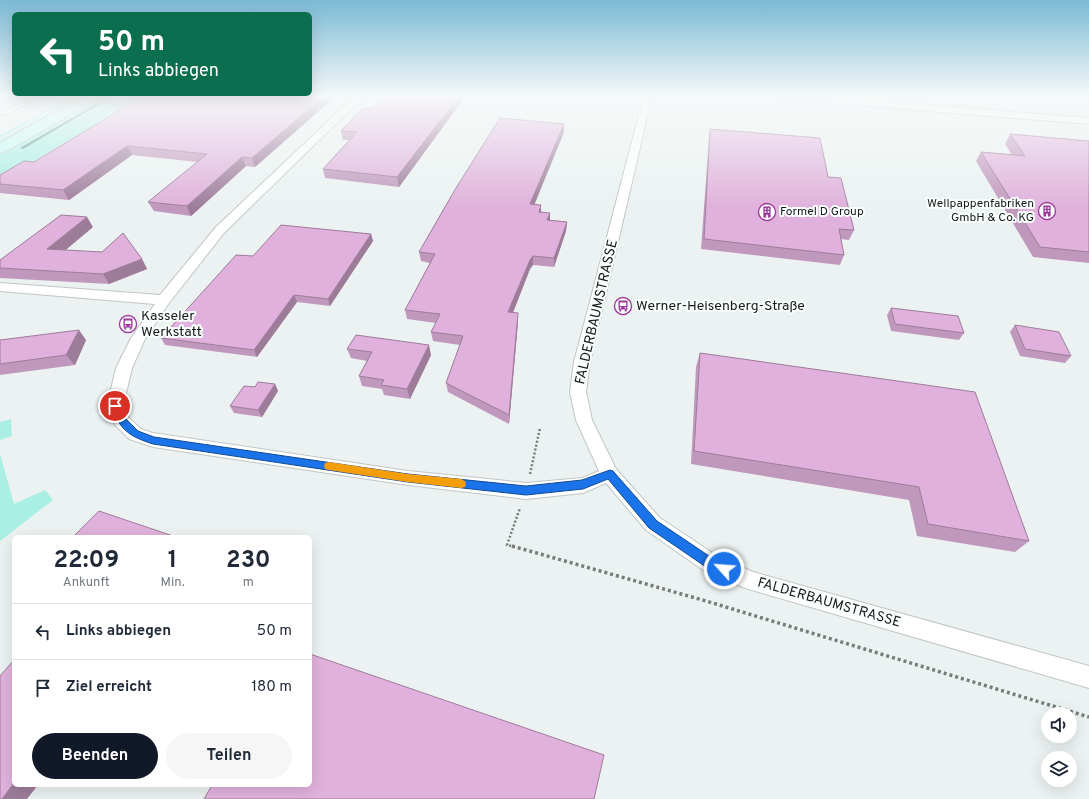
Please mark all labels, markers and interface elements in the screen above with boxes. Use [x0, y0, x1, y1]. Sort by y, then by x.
text: 50 m [98, 25, 165, 61]
icon: left [32, 28, 84, 80]
text: Links abbiegen [98, 60, 219, 83]
place label: Wellpappenfabriken GmbH & Co. KG [927, 196, 1034, 226]
building icon: Wellpappenfabriken GmbH & Co. KG [1037, 201, 1057, 221]
building icon: Formel D Group [757, 202, 777, 222]
place label: Formel D Group [780, 204, 864, 220]
street label: FALDERBAUMSTRASSE [572, 238, 622, 386]
bus stop icon: Werner-Heisenberg-Straße [613, 296, 633, 316]
place label: Werner-Heisenberg-Straße [636, 298, 805, 315]
place label: Kasseler Werkstatt [141, 308, 202, 341]
bus stop icon: Kasseler Werkstatt [118, 314, 138, 334]
pin [98, 389, 132, 423]
icon: arrive [104, 395, 126, 417]
text: 22:09 [53, 546, 119, 576]
text: 1 [168, 546, 177, 576]
text: 230 [226, 546, 271, 576]
position arrow [703, 548, 745, 590]
street label: FALDERBAUMSTRASSE [755, 574, 903, 632]
text: Ankunft [63, 575, 110, 591]
text: Min. [161, 575, 185, 591]
text: m [243, 575, 254, 591]
icon: left [32, 621, 54, 643]
text: Links abbiegen [66, 622, 171, 641]
text: 50 m [257, 622, 292, 641]
icon: arrive [32, 677, 54, 699]
text: Ziel erreicht [66, 678, 152, 697]
text: 180 m [252, 678, 292, 697]
map controls [1041, 707, 1077, 787]
button: sound [1041, 707, 1077, 743]
button: Beenden [32, 733, 158, 779]
button: Teilen [166, 733, 292, 779]
button: layers [1041, 751, 1077, 787]

